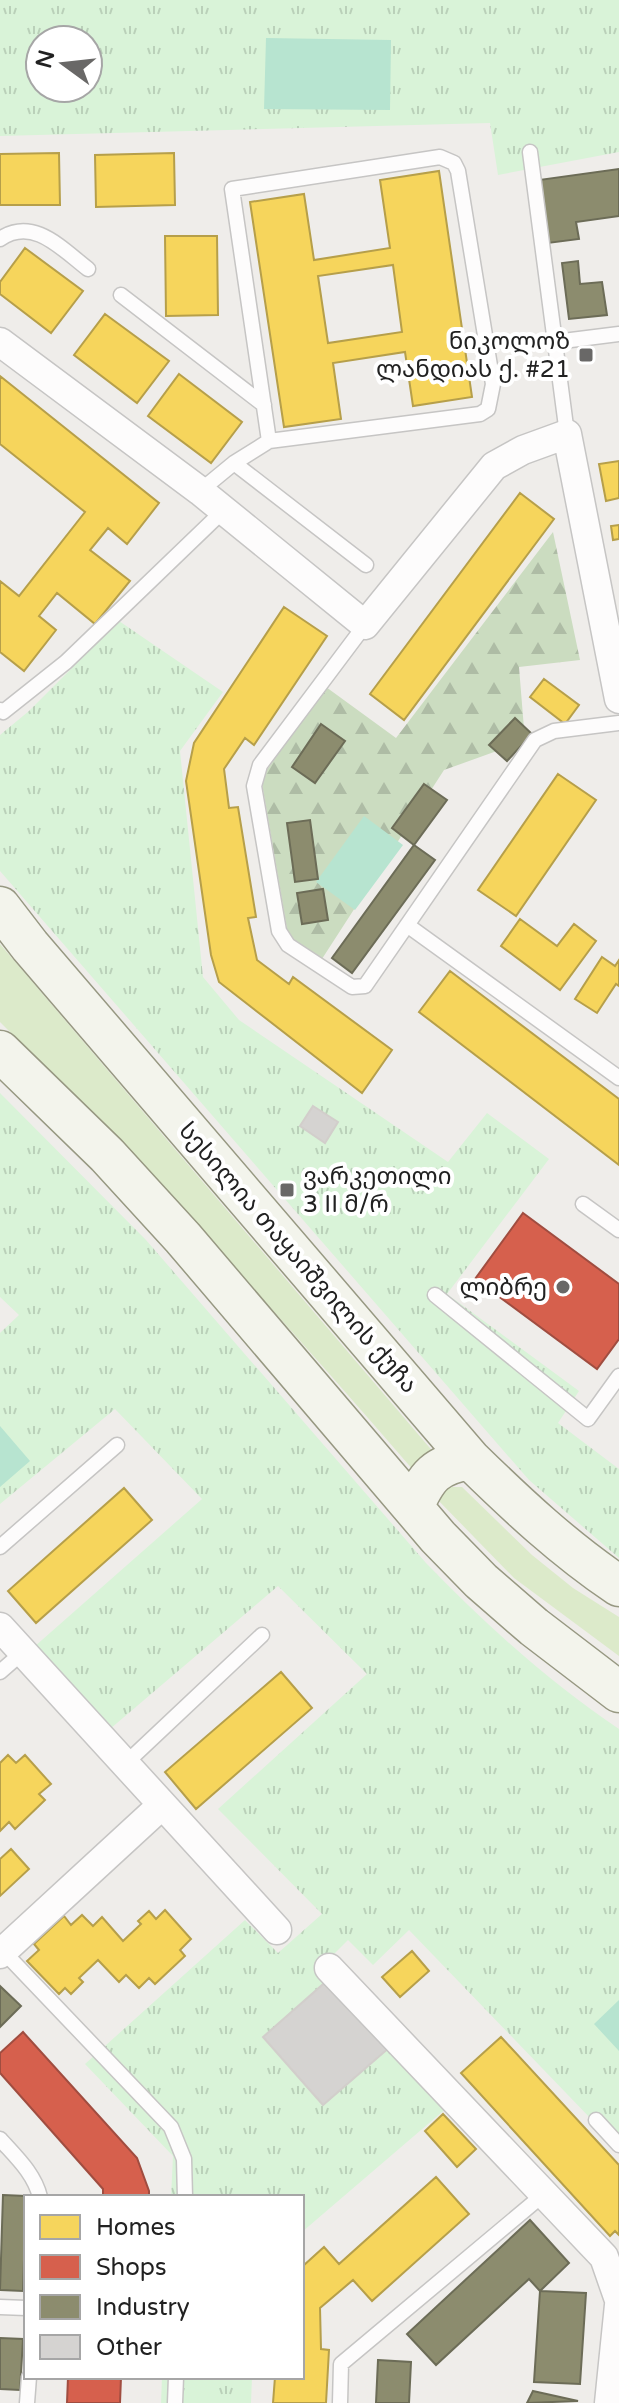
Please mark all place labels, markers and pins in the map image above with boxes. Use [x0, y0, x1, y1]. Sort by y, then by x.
place label: ნიკოლოზ ლანდიას ქ. #21 [376, 327, 570, 384]
marker: ნიკოლოზ ლანდიას ქ. #21 [577, 346, 595, 364]
place label: ვარკეთილი 3 II მ/რ [303, 1162, 451, 1219]
marker: ვარკეთილი 3 II მ/რ [278, 1181, 296, 1199]
place label: ლიბრე [459, 1273, 547, 1302]
marker: ლიბრე [554, 1278, 572, 1296]

